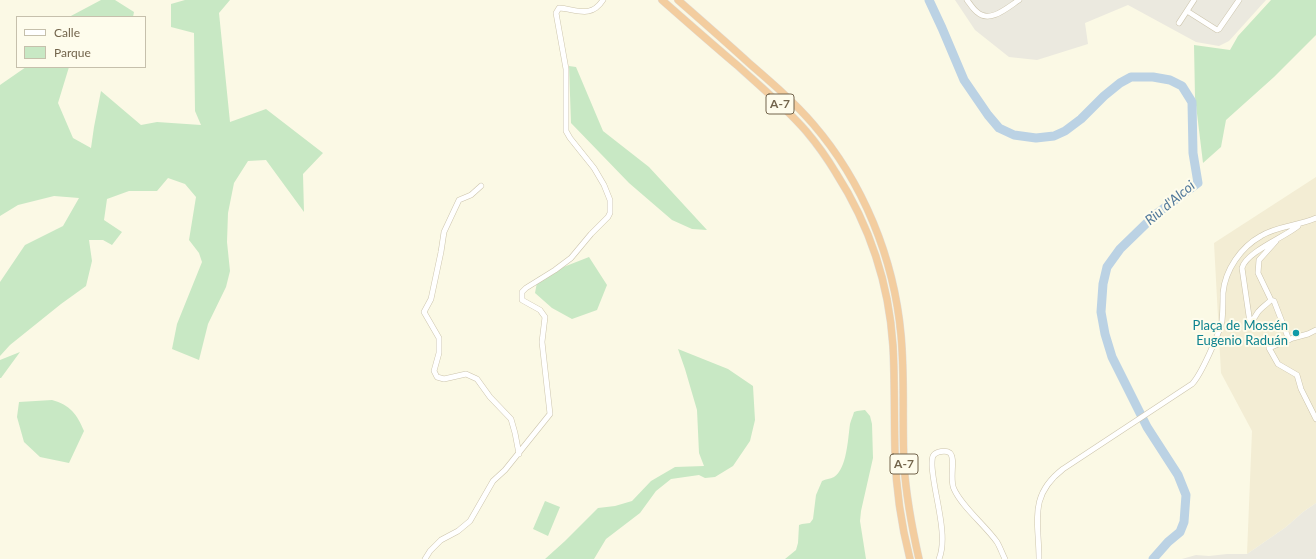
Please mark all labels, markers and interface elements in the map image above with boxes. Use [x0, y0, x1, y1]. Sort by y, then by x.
legend [16, 16, 146, 68]
text: Calle [54, 25, 80, 40]
text: Parque [54, 45, 91, 60]
road number: A-7 [766, 94, 794, 114]
water label: Riu d'Alcoi [1142, 177, 1198, 229]
place label: Plaça de Mossén Eugenio Raduán [1193, 318, 1288, 349]
marker: Plaça de Mossén Eugenio Raduán [1291, 328, 1301, 338]
road number: A-7 [890, 454, 918, 474]

